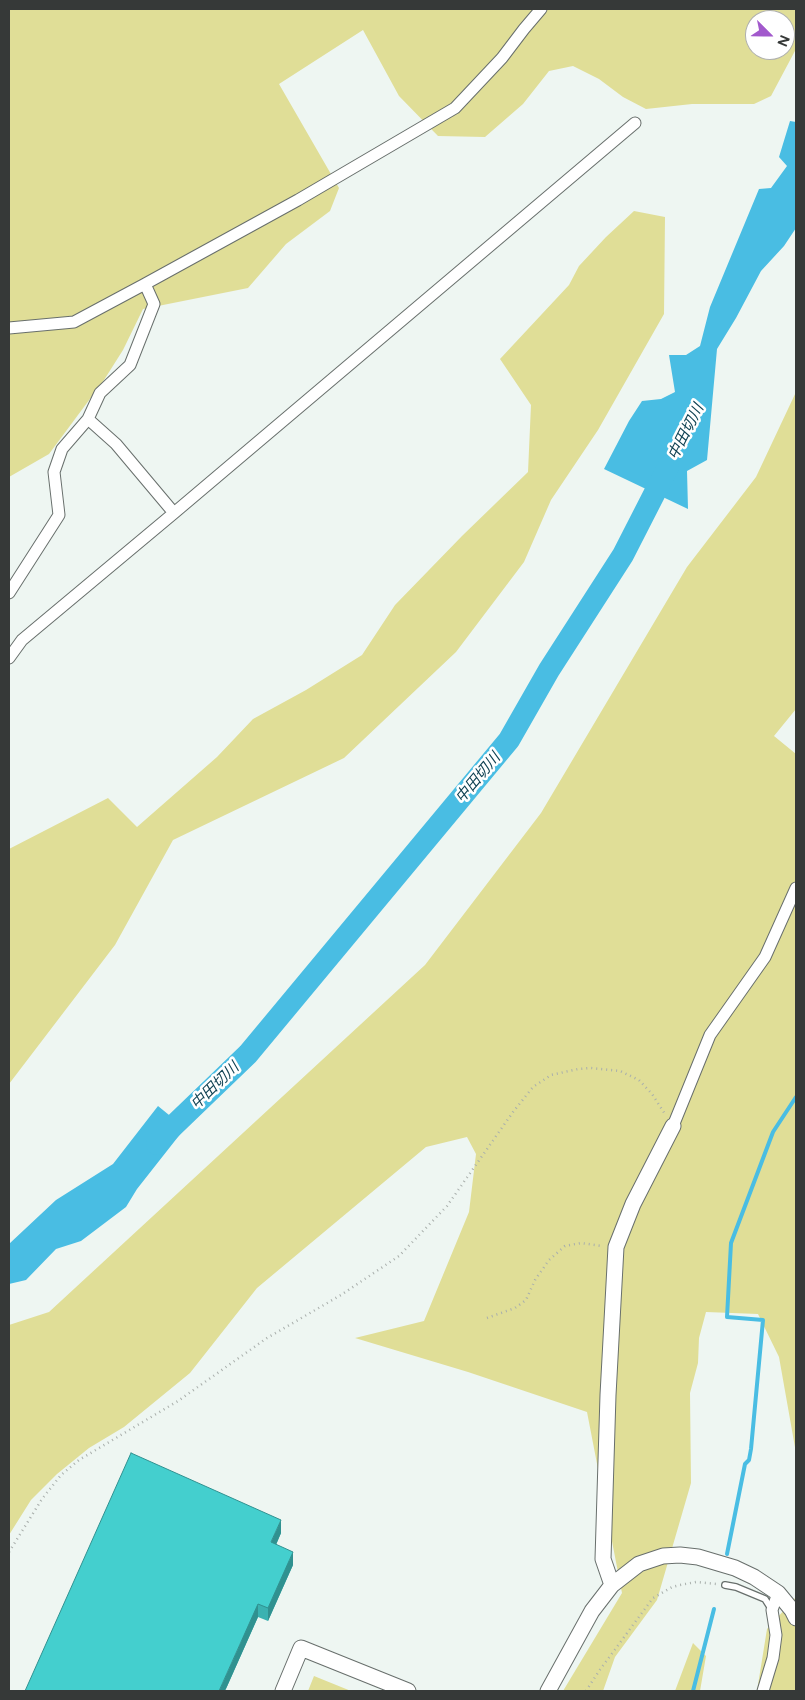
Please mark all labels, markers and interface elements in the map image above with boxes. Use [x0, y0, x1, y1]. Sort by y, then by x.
north arrow [745, 10, 795, 60]
text: N [773, 32, 793, 49]
water label: 中田切川 [664, 401, 708, 463]
water label: 中田切川 [452, 749, 504, 807]
water label: 中田切川 [187, 1059, 243, 1113]

